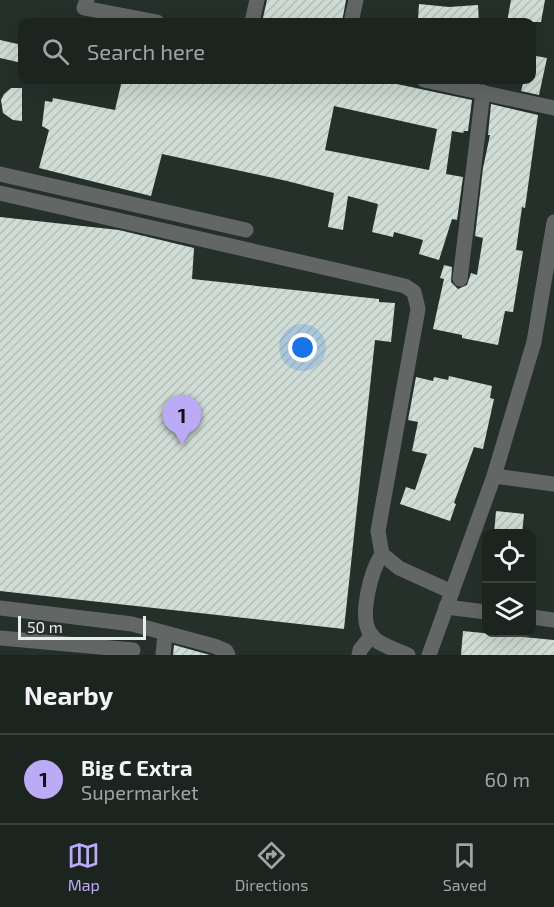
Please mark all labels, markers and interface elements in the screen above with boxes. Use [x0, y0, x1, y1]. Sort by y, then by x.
search box [18, 18, 536, 84]
icon: search [39, 35, 72, 68]
text: Search here [87, 38, 205, 64]
your location [288, 333, 317, 362]
pin: 1 [162, 396, 201, 445]
map controls [482, 529, 536, 637]
button: locate [482, 529, 536, 583]
button: layers [482, 583, 536, 637]
scale bar [18, 613, 146, 640]
text: 50 m [27, 617, 63, 636]
text: Nearby [24, 679, 113, 710]
text: Big C Extra [81, 754, 192, 780]
text: 1 [39, 767, 48, 791]
text: 60 m [485, 767, 530, 791]
text: Supermarket [81, 780, 199, 804]
tab: Map [67, 839, 100, 894]
tab: Directions [235, 839, 308, 894]
tab: Saved [443, 839, 487, 894]

